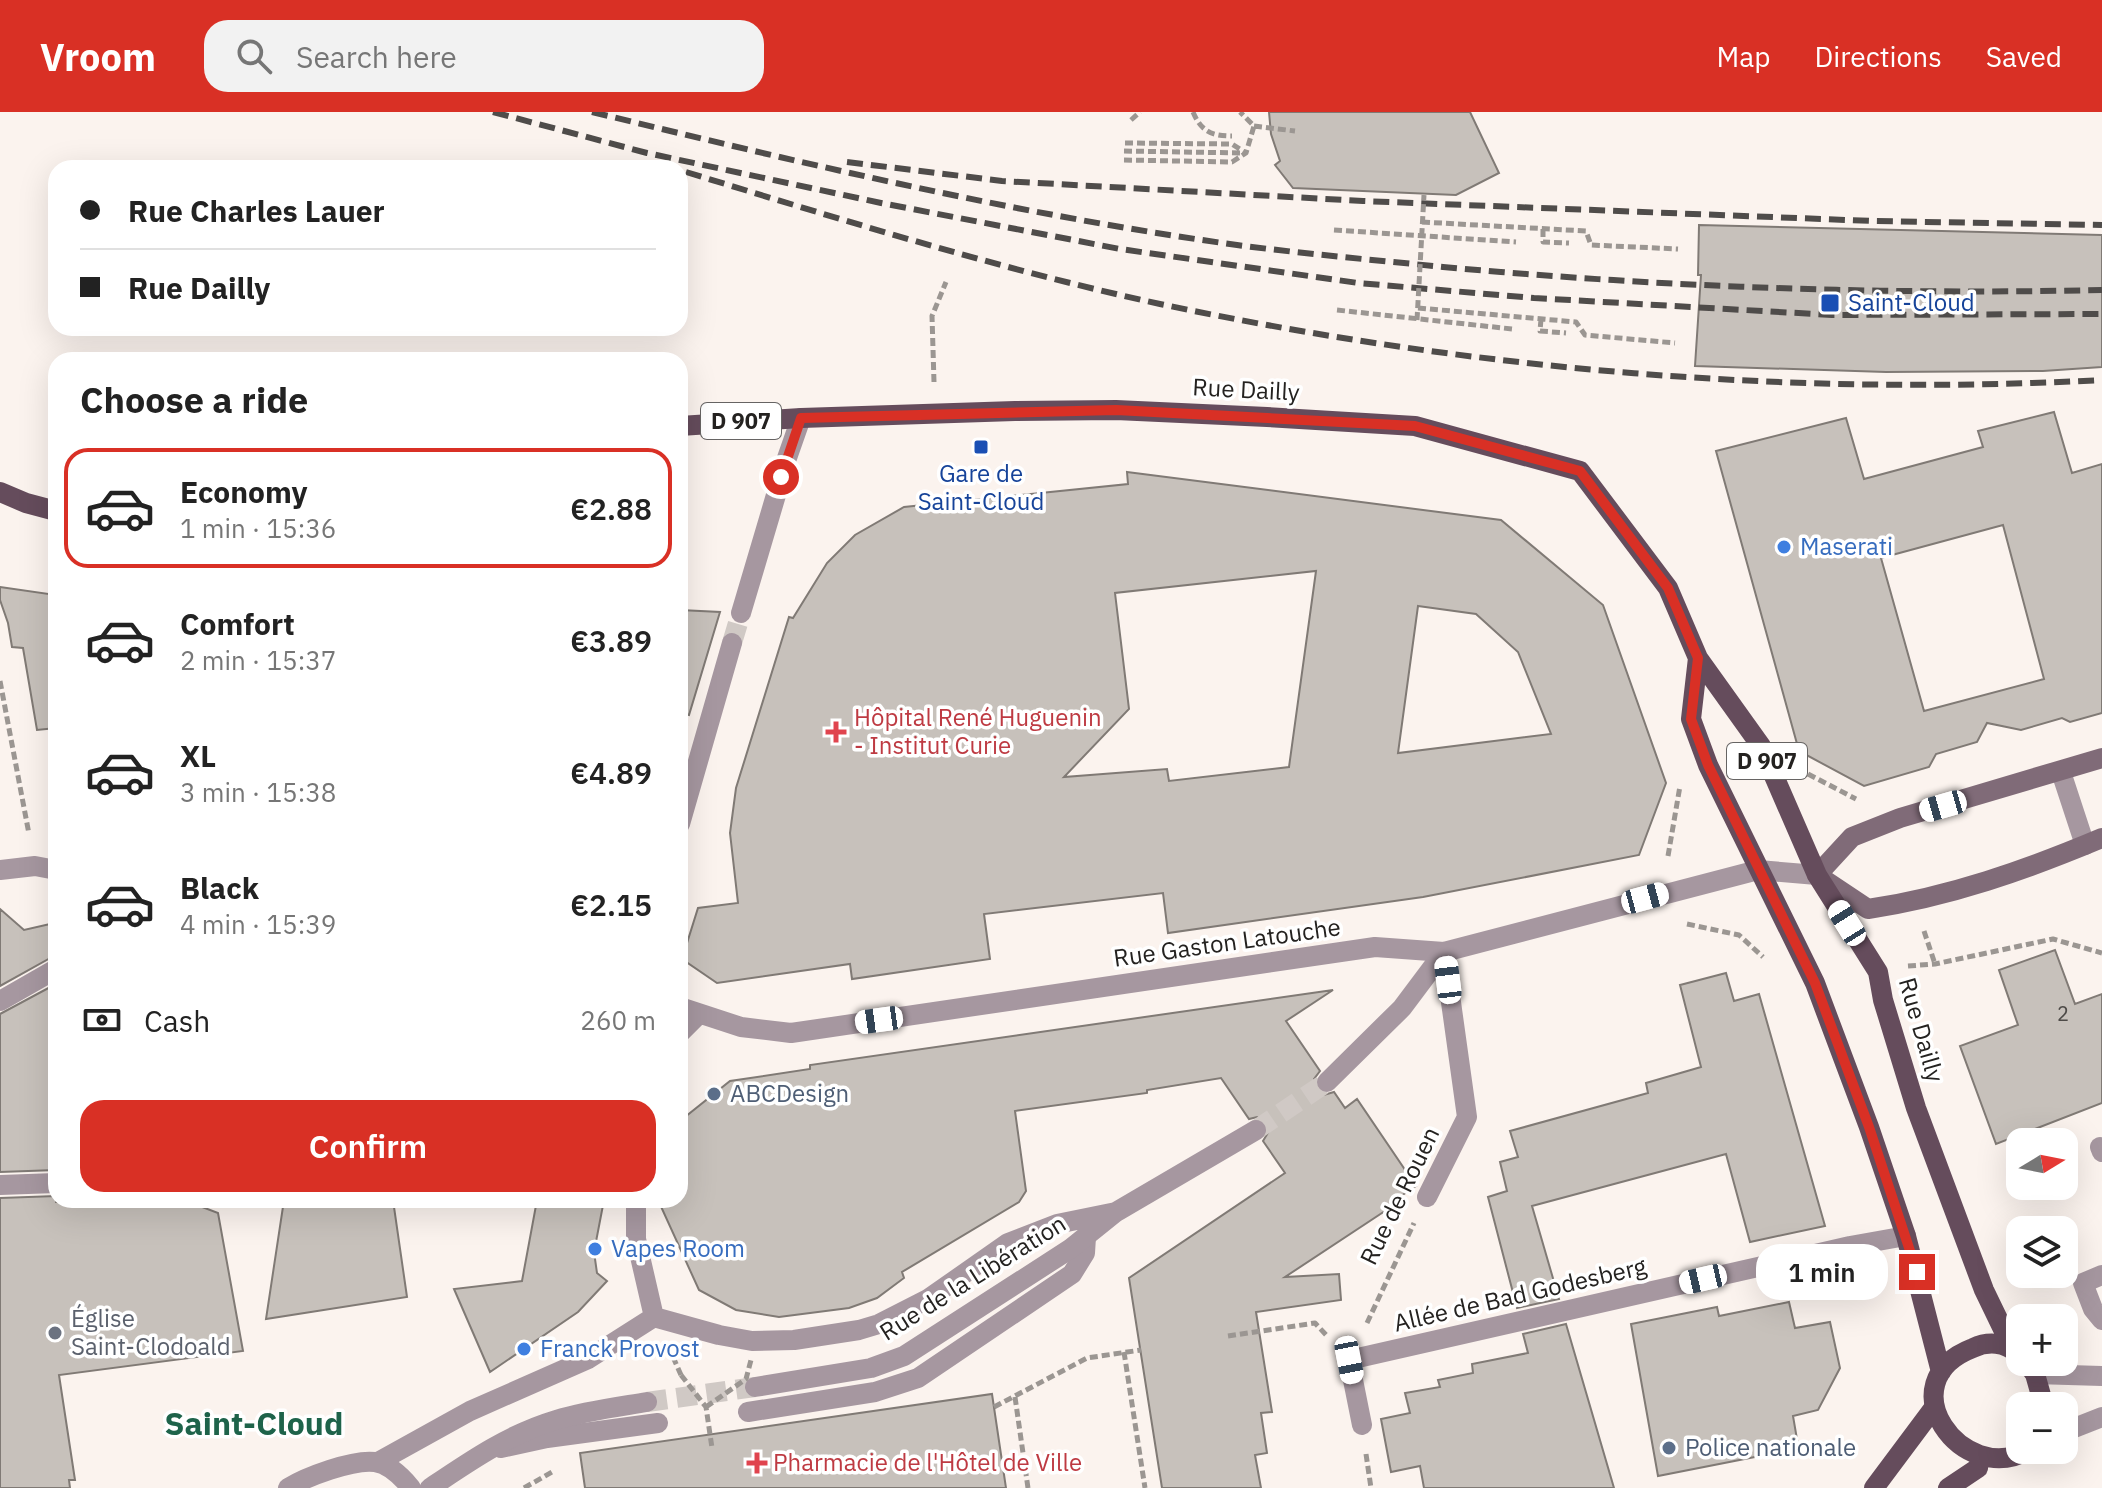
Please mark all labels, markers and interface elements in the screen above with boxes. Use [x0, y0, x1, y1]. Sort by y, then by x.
search box [204, 20, 764, 92]
text: Vroom [40, 32, 156, 81]
icon: search [232, 34, 276, 78]
text: Search here [296, 37, 457, 76]
text: Map [1716, 38, 1770, 75]
text: Directions [1814, 38, 1942, 75]
text: Saved [1986, 38, 2062, 75]
text: Rue Charles Lauer [128, 191, 385, 230]
text: Rue Dailly [128, 268, 270, 307]
place label: Saint-Cloud [1848, 286, 1975, 318]
marker: Saint-Cloud [1819, 292, 1841, 314]
street label: Rue Dailly [1192, 370, 1301, 408]
text: Choose a ride [80, 376, 308, 423]
road number: D 907 [701, 403, 781, 439]
marker: Gare de Saint-Cloud [972, 438, 990, 456]
place label: Gare de Saint-Cloud [918, 457, 1044, 517]
route start [763, 459, 799, 495]
icon: car [84, 472, 156, 544]
text: Economy [180, 472, 308, 511]
text: €2.88 [570, 489, 652, 528]
text: 1 min · 15:36 [180, 511, 336, 545]
place label: Maserati [1800, 530, 1893, 562]
marker: Maserati [1775, 538, 1793, 556]
icon: car [84, 604, 156, 676]
text: Comfort [180, 604, 295, 643]
text: €3.89 [570, 621, 652, 660]
text: 2 min · 15:37 [180, 643, 336, 677]
place label: Hôpital René Huguenin - Institut Curie [854, 701, 1102, 761]
marker: Hôpital René Huguenin - Institut Curie [825, 721, 847, 743]
icon: car [84, 736, 156, 808]
text: XL [180, 736, 216, 775]
road number: D 907 [1727, 743, 1807, 779]
text: €4.89 [570, 753, 652, 792]
text: 3 min · 15:38 [180, 775, 336, 809]
car [1917, 788, 1969, 824]
icon: car [84, 868, 156, 940]
text: Black [180, 868, 259, 907]
car [1619, 880, 1671, 916]
text: €2.15 [570, 885, 652, 924]
car [1824, 896, 1870, 950]
text: 4 min · 15:39 [180, 907, 336, 941]
street label: Rue Gaston Latouche [1111, 910, 1342, 974]
car [1433, 955, 1463, 1005]
street label: Rue Dailly [1892, 974, 1952, 1086]
icon: cash [80, 998, 124, 1042]
house number: 2 [2057, 1000, 2069, 1027]
text: Cash [144, 1001, 210, 1040]
text: 260 m [580, 1003, 656, 1037]
car [854, 1005, 904, 1035]
place label: ABCDesign [730, 1077, 849, 1109]
marker: ABCDesign [705, 1085, 723, 1103]
button: Confirm [80, 1100, 656, 1192]
street label: Rue de Rouen [1352, 1121, 1446, 1270]
north arrow [2006, 1128, 2078, 1200]
map controls [2006, 1128, 2078, 1464]
street label: Rue de la Libération [873, 1207, 1072, 1347]
button: layers [2006, 1216, 2078, 1288]
place label: Vapes Room [611, 1232, 745, 1264]
marker: Vapes Room [586, 1240, 604, 1258]
callout: 1 min [1757, 1244, 1889, 1300]
street label: Allée de Bad Godesberg [1390, 1249, 1649, 1339]
route end [1899, 1254, 1935, 1290]
text: 1 min [1788, 1255, 1856, 1289]
car [1677, 1262, 1729, 1296]
place label: Église Saint-Clodoald [71, 1302, 231, 1362]
button: + [2006, 1304, 2078, 1376]
marker: Église Saint-Clodoald [46, 1324, 64, 1342]
place label: Franck Provost [540, 1332, 700, 1364]
car [1333, 1334, 1365, 1386]
marker: Franck Provost [515, 1340, 533, 1358]
button: − [2006, 1392, 2078, 1464]
district label: Saint-Cloud [165, 1402, 343, 1444]
place label: Police nationale [1685, 1431, 1856, 1463]
marker: Police nationale [1660, 1439, 1678, 1457]
place label: Pharmacie de l'Hôtel de Ville [773, 1446, 1082, 1478]
marker: Pharmacie de l'Hôtel de Ville [748, 1454, 766, 1472]

